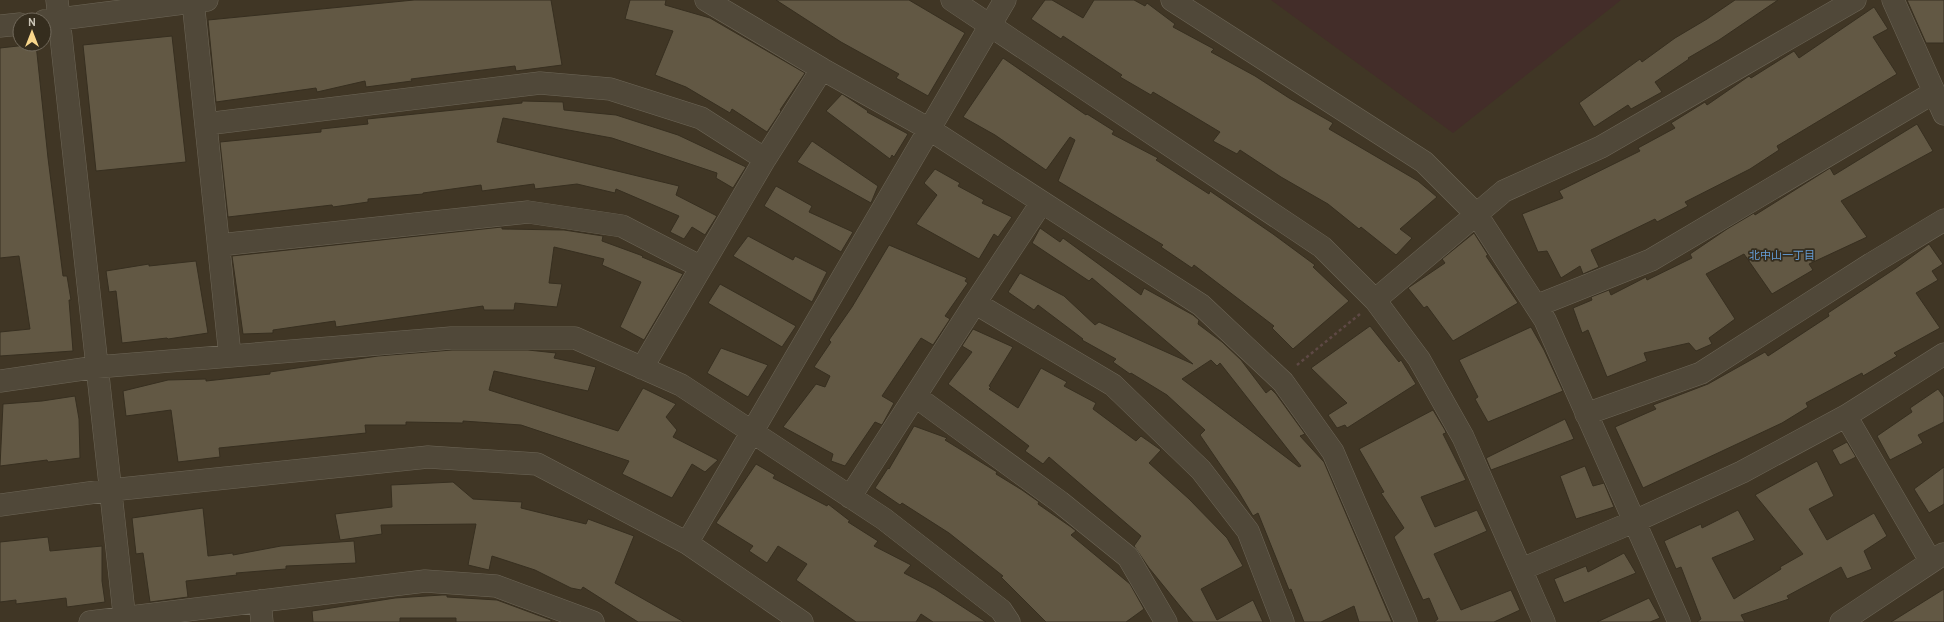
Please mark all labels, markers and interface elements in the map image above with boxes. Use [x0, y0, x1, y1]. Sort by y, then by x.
north arrow [12, 12, 52, 52]
text: N [28, 16, 36, 30]
district label: 北中山一丁目 [1749, 249, 1815, 263]

